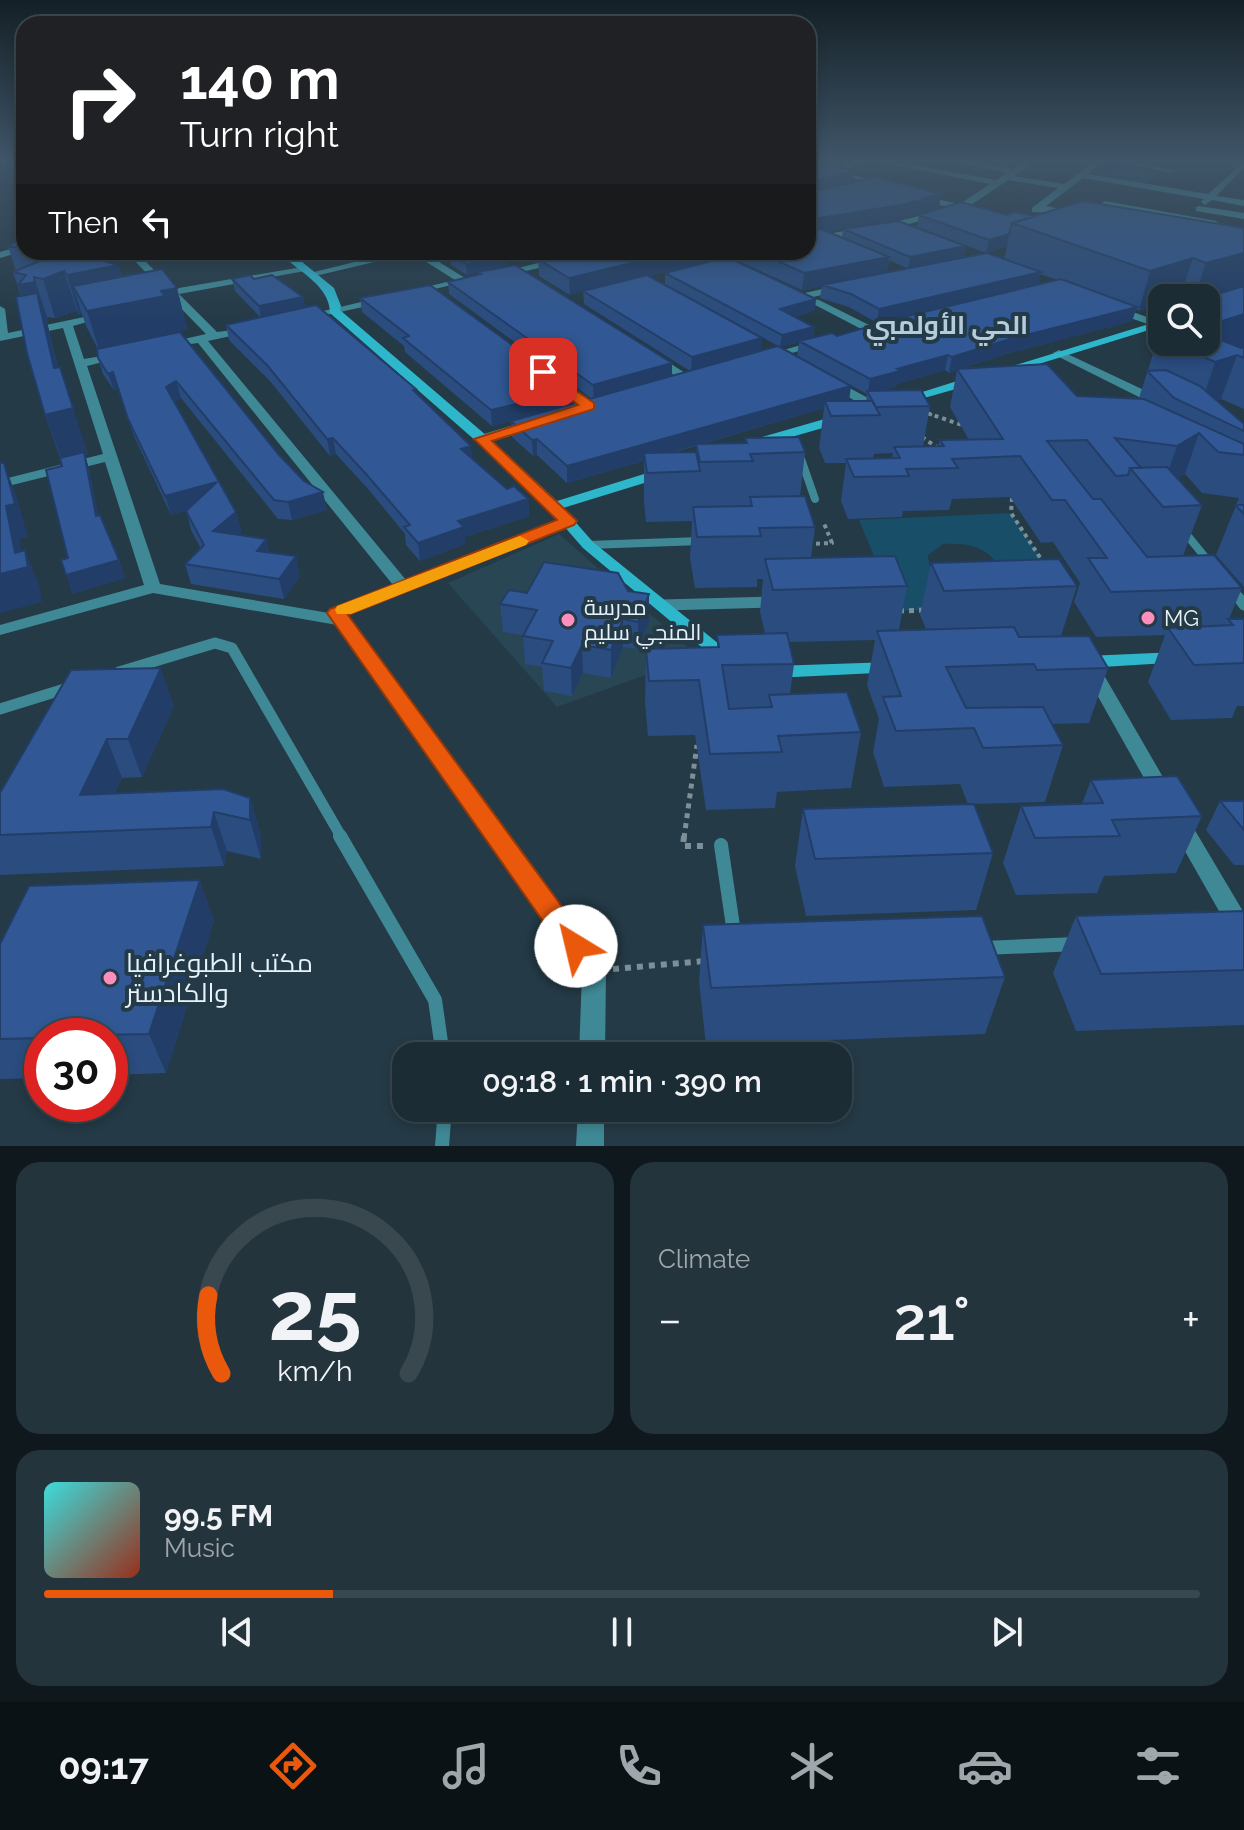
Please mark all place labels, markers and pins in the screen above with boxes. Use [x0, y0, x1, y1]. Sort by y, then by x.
pin [509, 338, 577, 406]
place label: مدرسة المنجي سليم [584, 594, 702, 649]
place label: MG [1164, 605, 1199, 631]
marker: MG [1139, 609, 1157, 627]
marker: مدرسة المنجي سليم [559, 611, 577, 629]
place label: مكتب الطبوغرافيا والكادستر [124, 948, 313, 1008]
marker: مكتب الطبوغرافيا والكادستر [101, 969, 119, 987]

